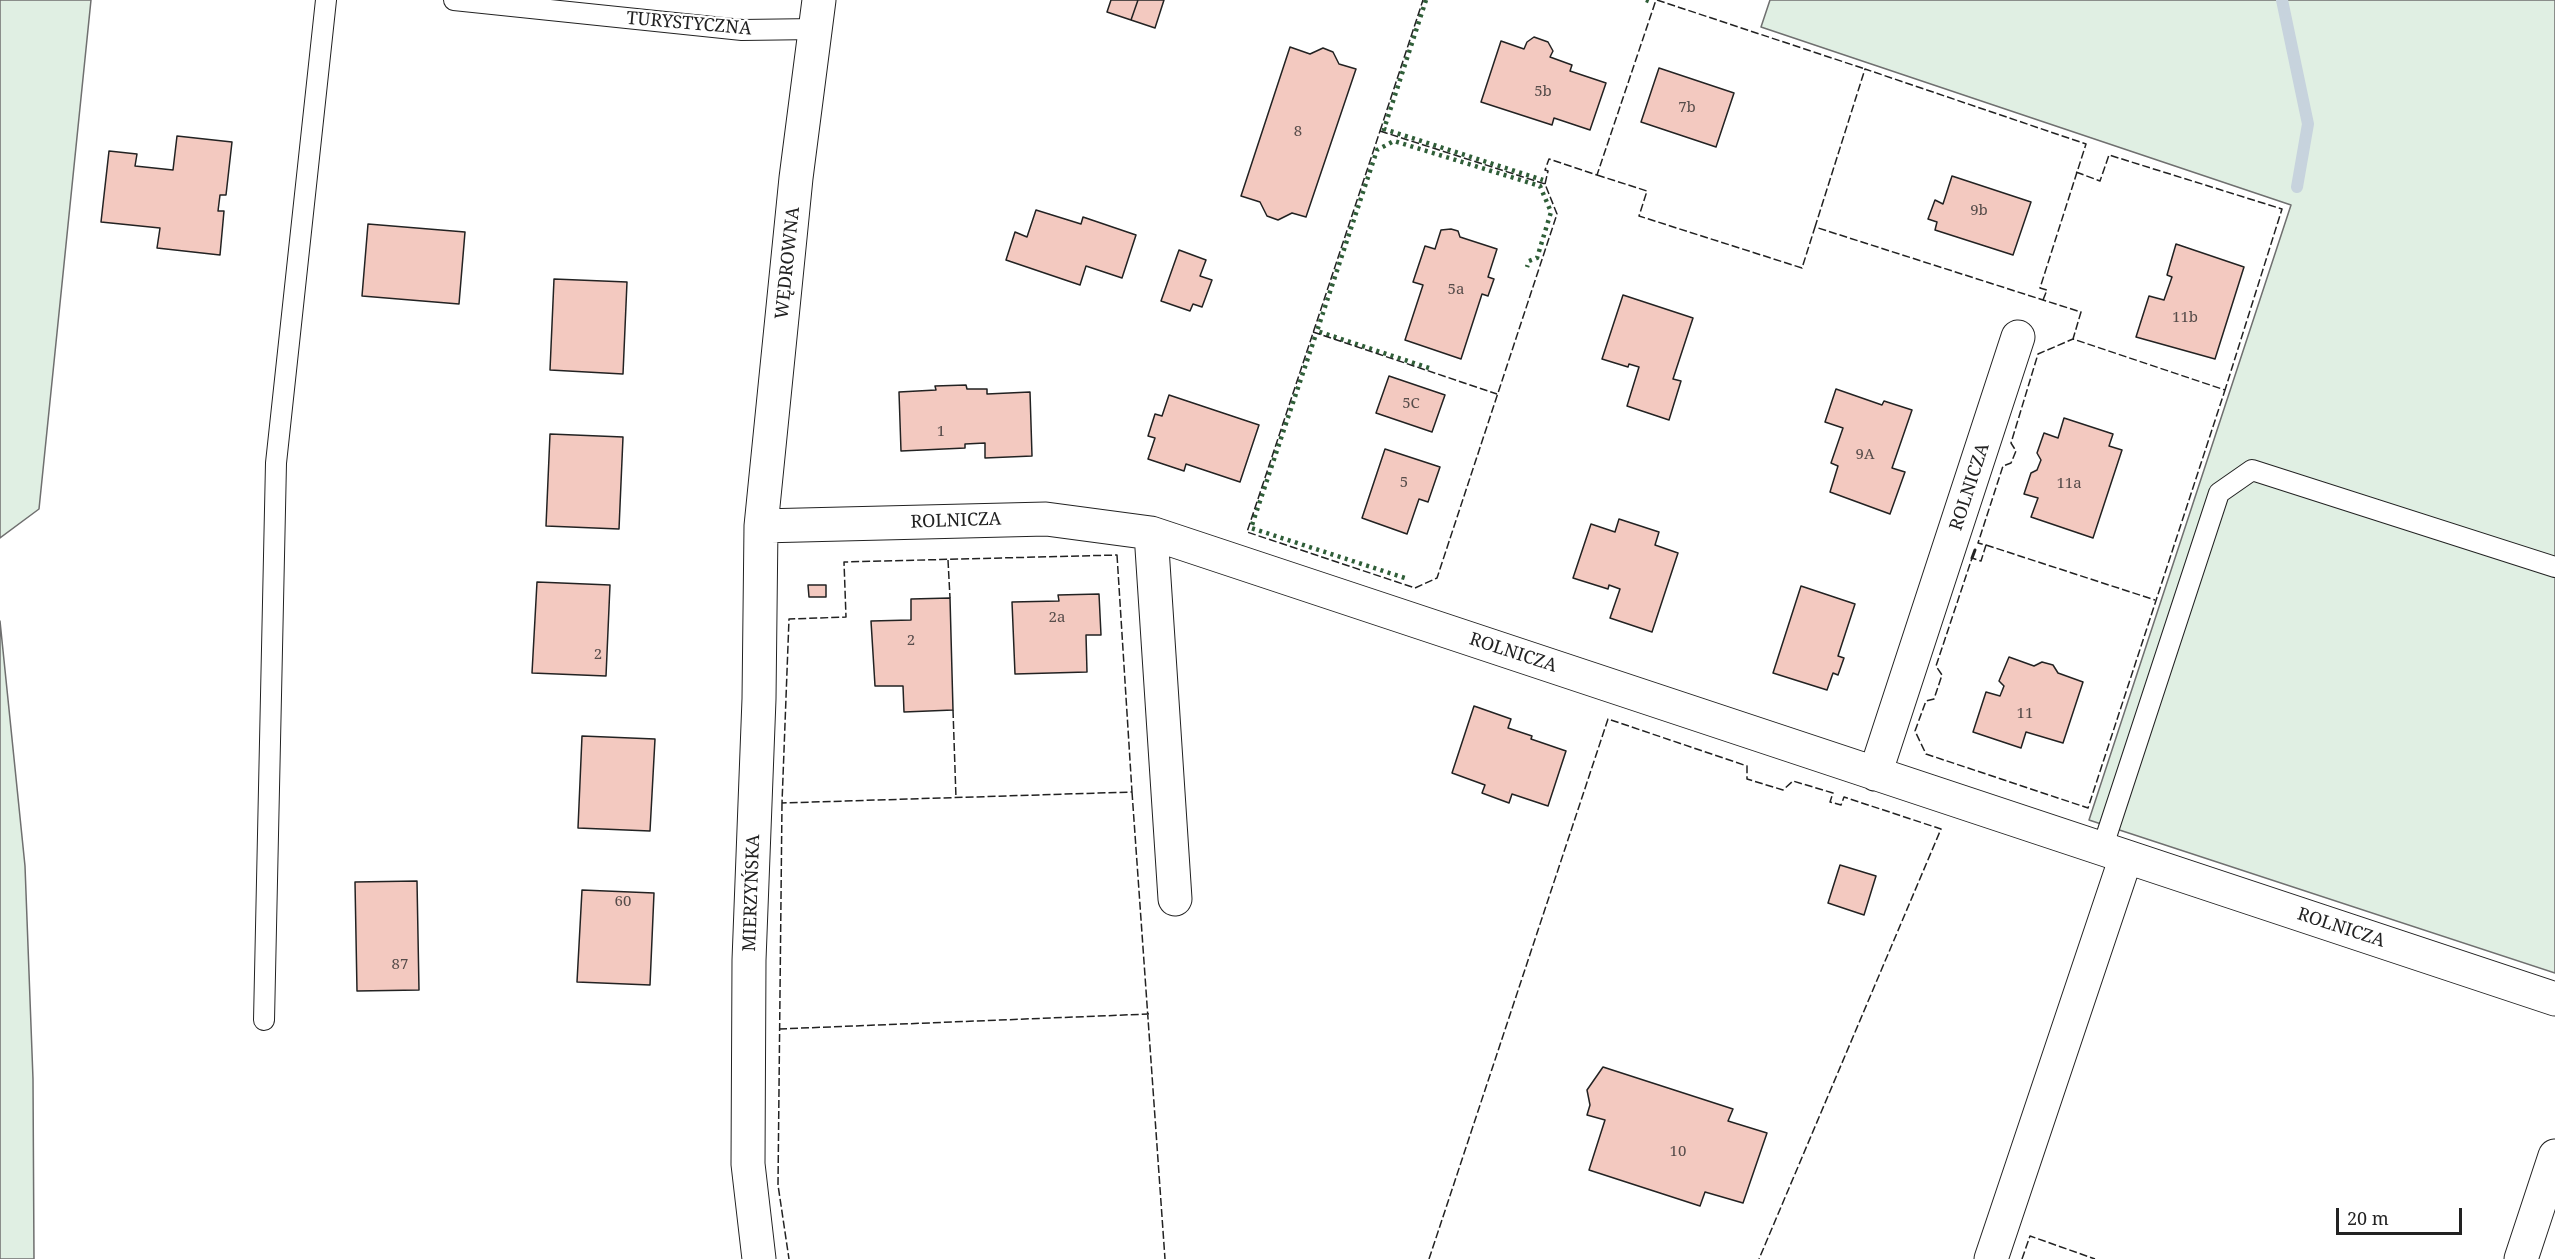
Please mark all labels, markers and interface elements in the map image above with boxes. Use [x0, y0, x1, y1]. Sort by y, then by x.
street label: TURYSTYCZNA [626, 8, 752, 40]
house number: 5b [1534, 83, 1552, 101]
house number: 7b [1678, 99, 1696, 117]
house number: 8 [1294, 123, 1302, 141]
house number: 9b [1970, 202, 1988, 220]
street label: WĘDROWNA [771, 206, 805, 320]
house number: 5a [1448, 281, 1464, 299]
house number: 11b [2172, 309, 2198, 327]
house number: 5C [1402, 395, 1420, 413]
house number: 1 [937, 423, 945, 441]
street label: ROLNICZA [1946, 441, 1994, 533]
house number: 9A [1856, 446, 1874, 464]
house number: 5 [1400, 474, 1408, 492]
house number: 11a [2056, 475, 2082, 493]
street label: ROLNICZA [910, 509, 1002, 533]
house number: 2a [1049, 609, 1065, 627]
street label: ROLNICZA [1467, 629, 1559, 677]
house number: 2 [907, 632, 915, 650]
house number: 2 [594, 646, 602, 664]
house number: 11 [2017, 705, 2033, 723]
street label: MIERZYŃSKA [739, 834, 765, 952]
house number: 60 [615, 893, 631, 911]
street label: ROLNICZA [2295, 904, 2387, 952]
house number: 87 [392, 956, 408, 974]
house number: 10 [1670, 1143, 1686, 1161]
scale bar [2339, 1196, 2465, 1234]
text: 20 m [2347, 1206, 2389, 1230]

